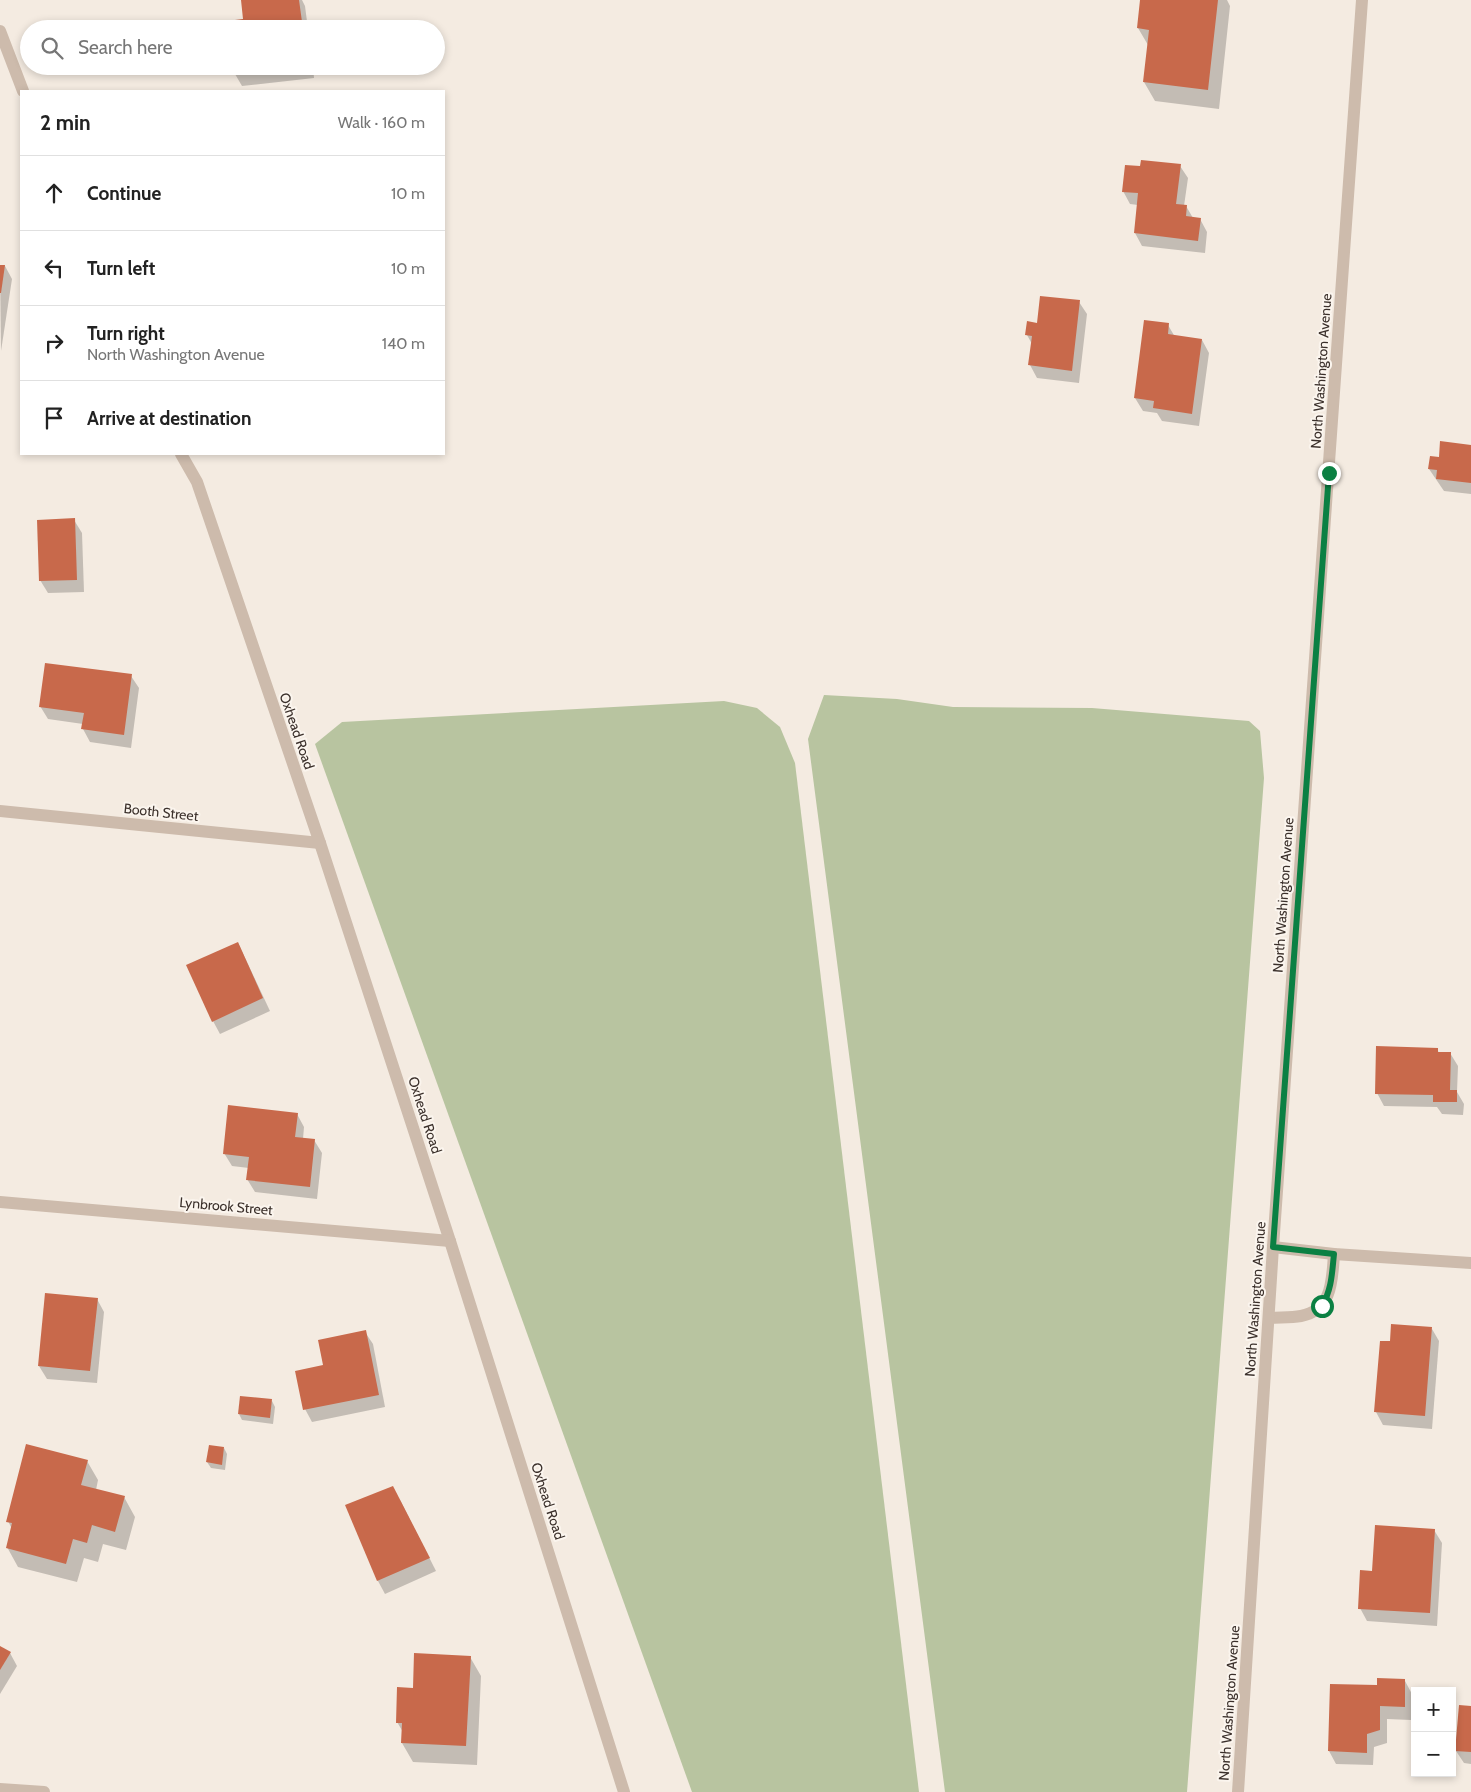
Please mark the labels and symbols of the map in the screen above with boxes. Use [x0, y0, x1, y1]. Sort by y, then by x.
street label: North Washington Avenue [1307, 293, 1335, 449]
route end [1318, 462, 1341, 485]
street label: Oxhead Road [275, 690, 319, 772]
street label: Booth Street [123, 799, 200, 825]
street label: North Washington Avenue [1269, 817, 1297, 973]
street label: Oxhead Road [404, 1074, 446, 1156]
street label: Lynbrook Street [179, 1193, 274, 1219]
street label: North Washington Avenue [1241, 1221, 1269, 1377]
route start [1311, 1295, 1334, 1318]
street label: Oxhead Road [527, 1460, 569, 1542]
street label: North Washington Avenue [1215, 1625, 1243, 1781]

